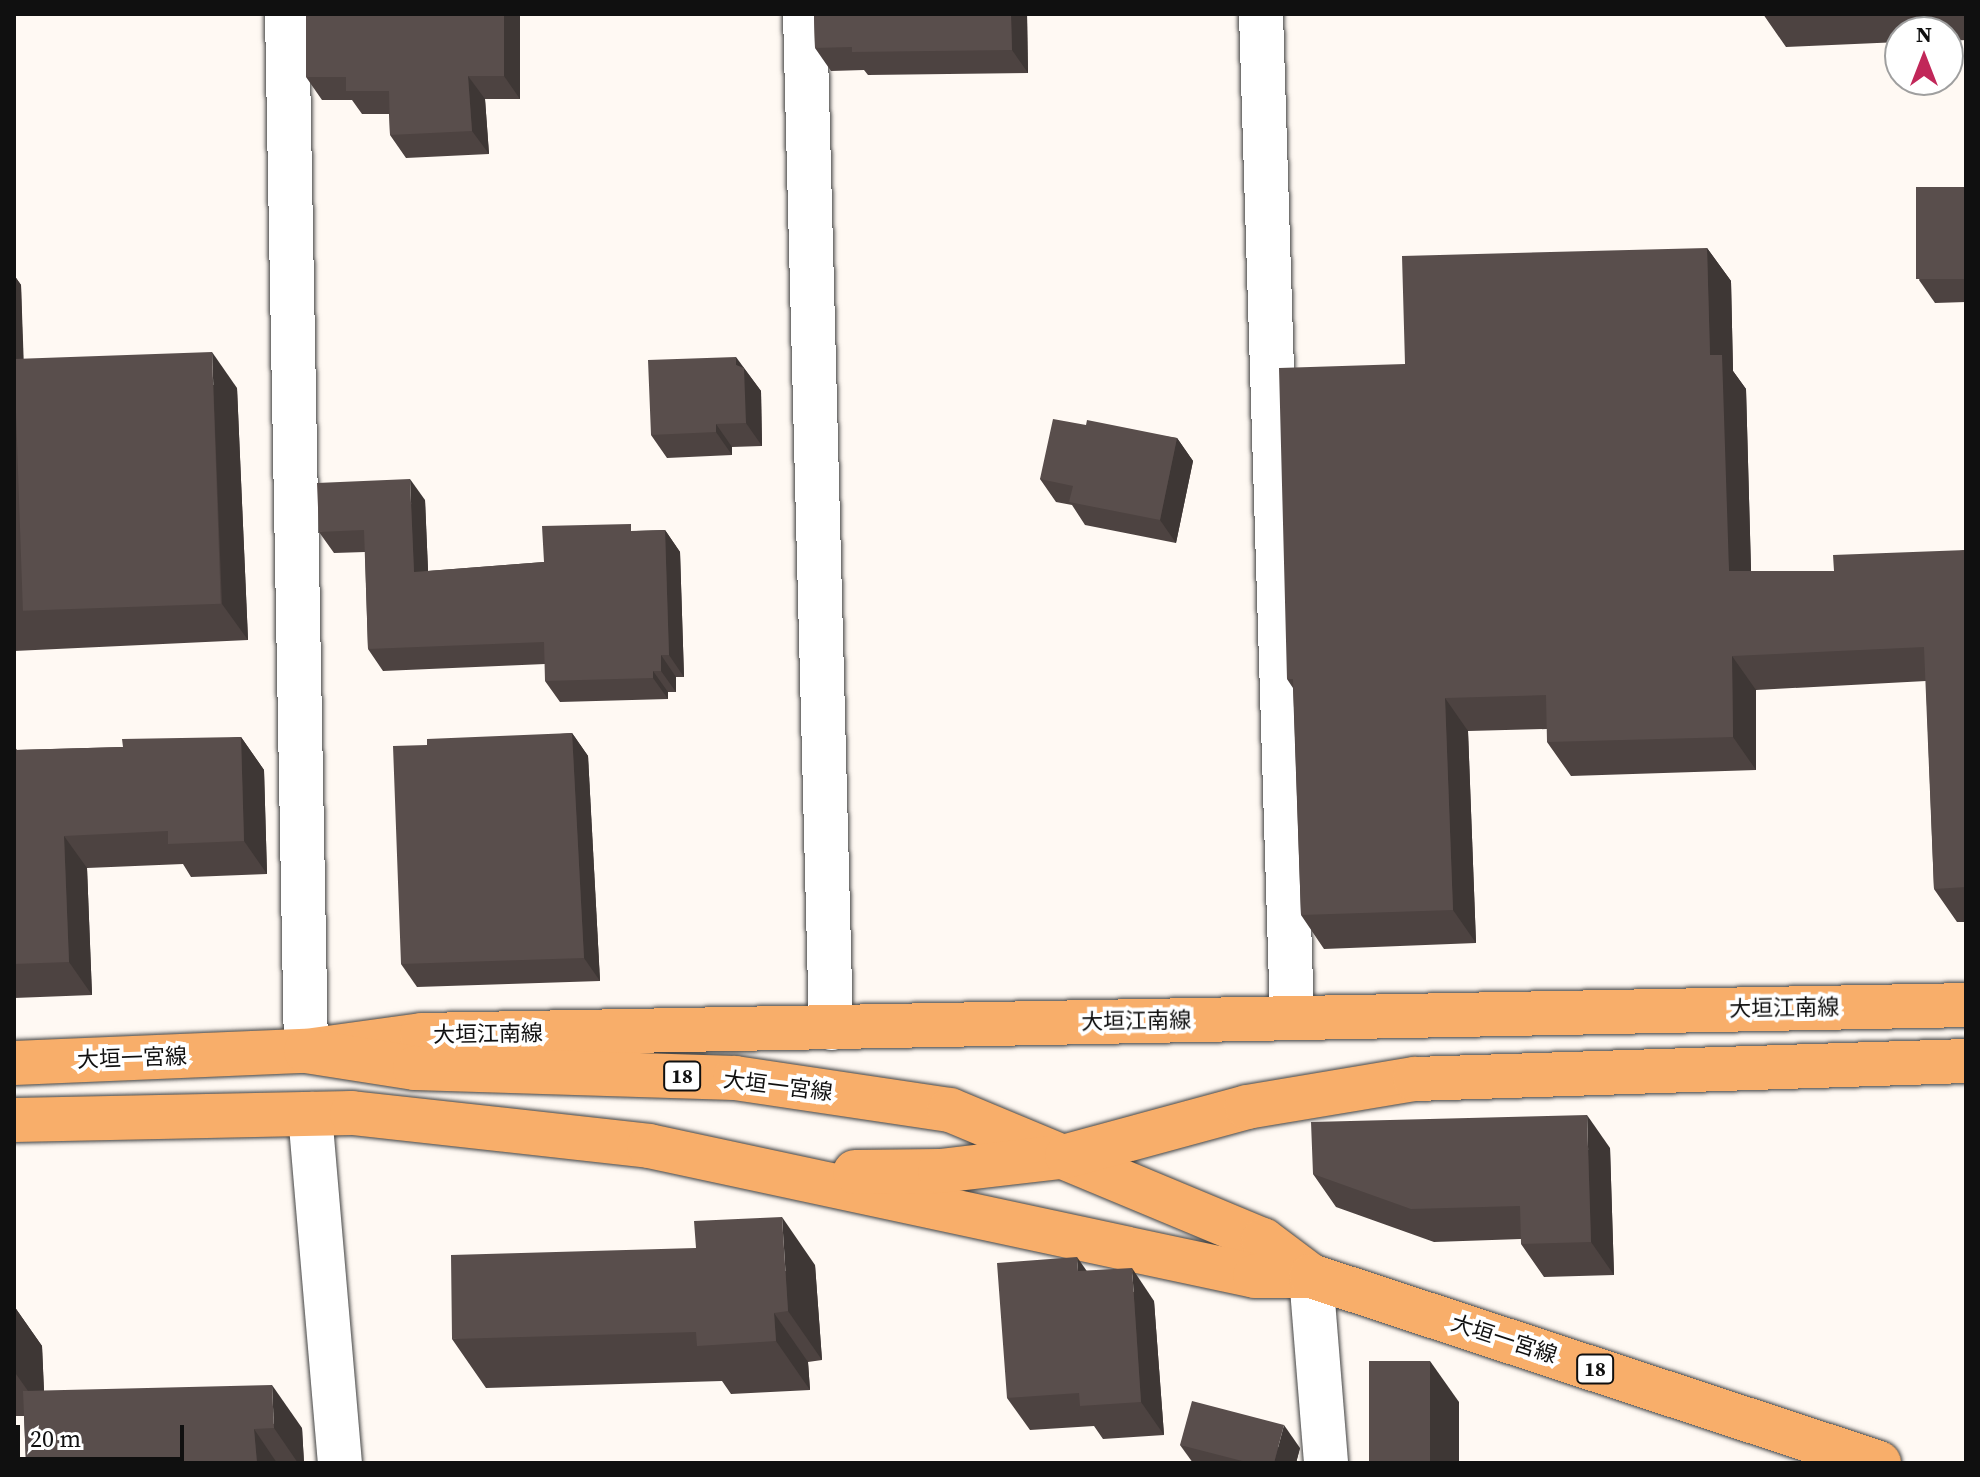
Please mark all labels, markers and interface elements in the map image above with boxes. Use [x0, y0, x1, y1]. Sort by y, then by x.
north arrow [1884, 16, 1964, 96]
text: N [1916, 19, 1932, 49]
street label: 大垣江南線 [1729, 994, 1839, 1022]
street label: 大垣江南線 [1081, 1007, 1191, 1035]
street label: 大垣江南線 [433, 1020, 543, 1048]
street label: 大垣一宮線 [77, 1043, 187, 1073]
road number: 18 [662, 1060, 702, 1092]
street label: 大垣一宮線 [722, 1066, 834, 1106]
street label: 大垣一宮線 [1448, 1309, 1560, 1369]
road number: 18 [1575, 1353, 1615, 1385]
scale bar [20, 1409, 188, 1459]
text: 20 m [30, 1422, 81, 1455]

